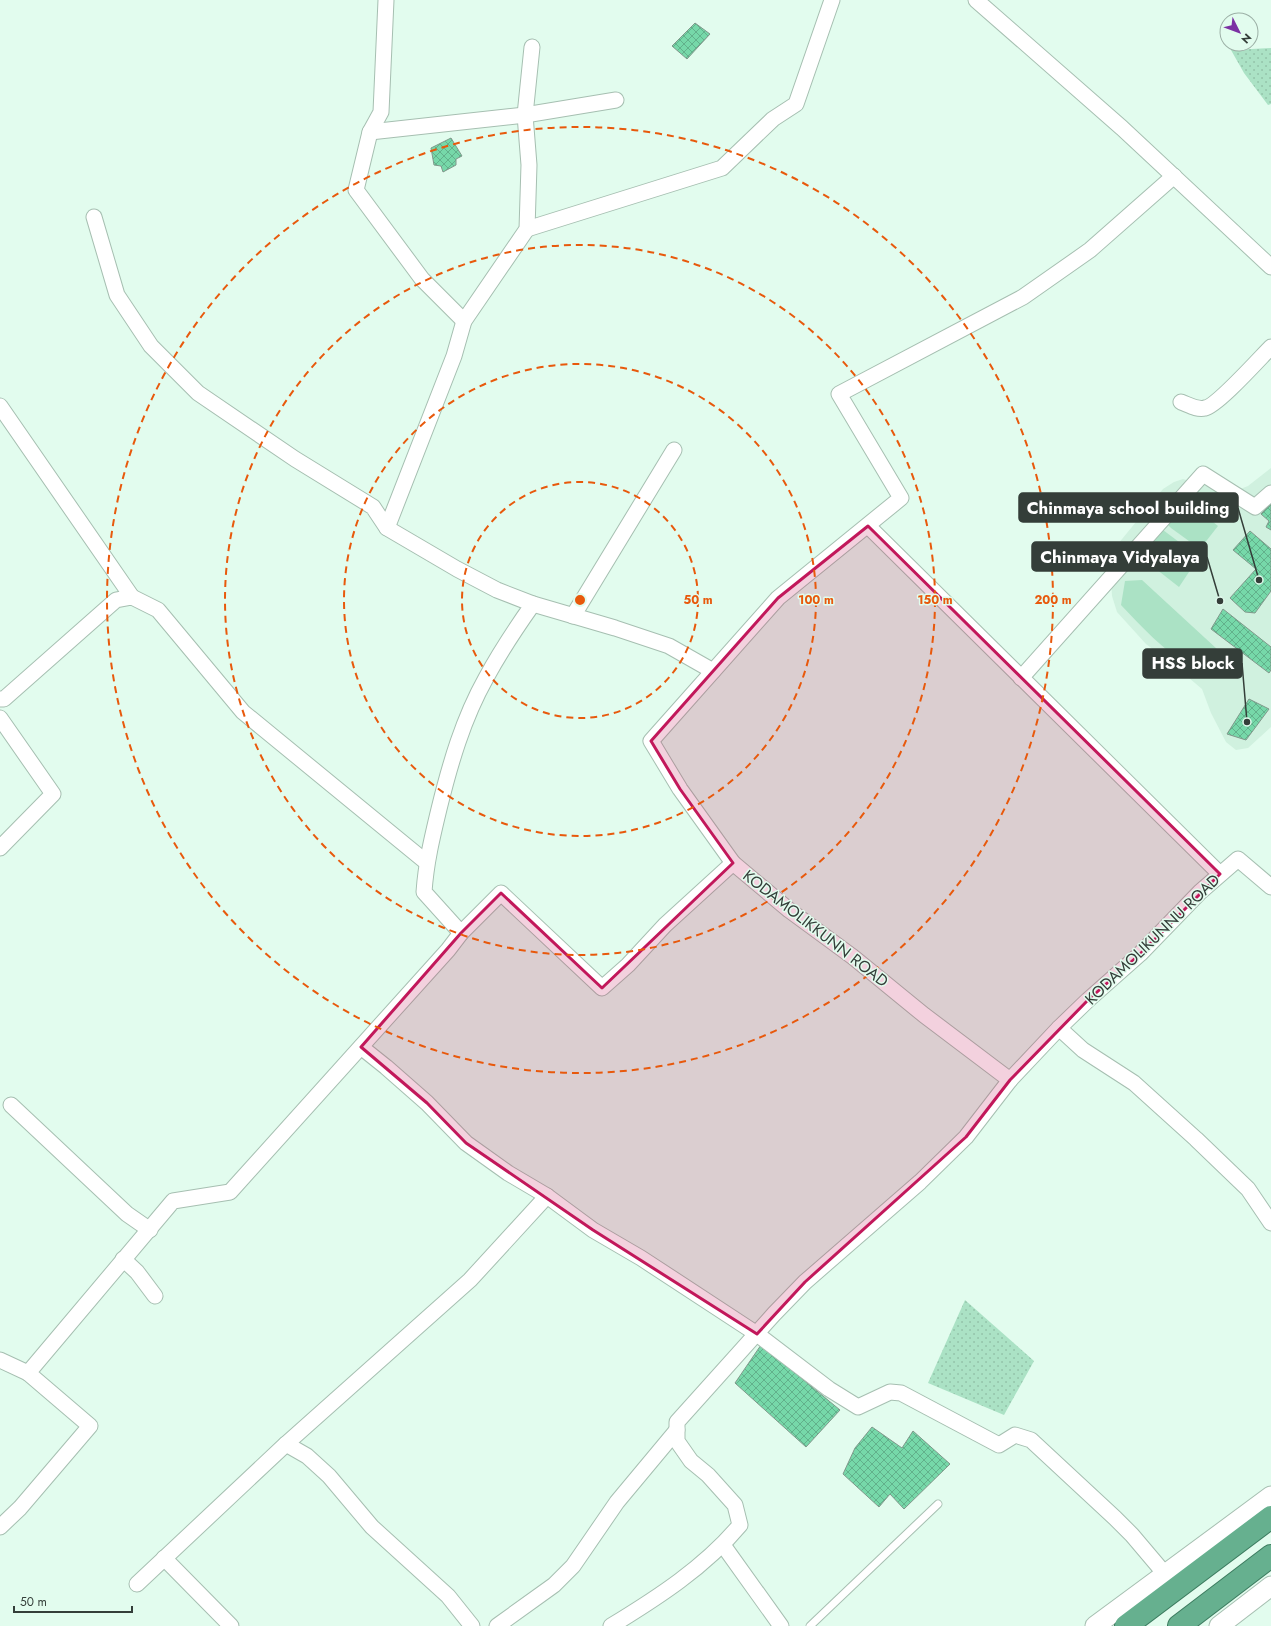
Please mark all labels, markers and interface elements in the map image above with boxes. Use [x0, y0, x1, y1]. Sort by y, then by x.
north arrow [1219, 12, 1259, 52]
text: N [1238, 30, 1255, 47]
callout: Chinmaya school building [1019, 493, 1238, 522]
text: Chinmaya school building [1027, 496, 1229, 520]
callout: Chinmaya Vidyalaya [1032, 542, 1207, 571]
text: Chinmaya Vidyalaya [1040, 545, 1200, 569]
text: 50 m [683, 591, 713, 609]
text: 100 m [798, 591, 834, 609]
text: 150 m [917, 591, 953, 609]
text: 200 m [1034, 591, 1072, 609]
centre of rings [573, 593, 587, 607]
callout: HSS block [1143, 649, 1242, 678]
text: HSS block [1151, 651, 1235, 675]
street label: KODAMOLIKKUNN ROAD [738, 864, 893, 993]
street label: KODAMOLIKUNNU ROAD [1080, 869, 1225, 1010]
scale bar [14, 1588, 132, 1614]
text: 50 m [20, 1593, 47, 1611]

